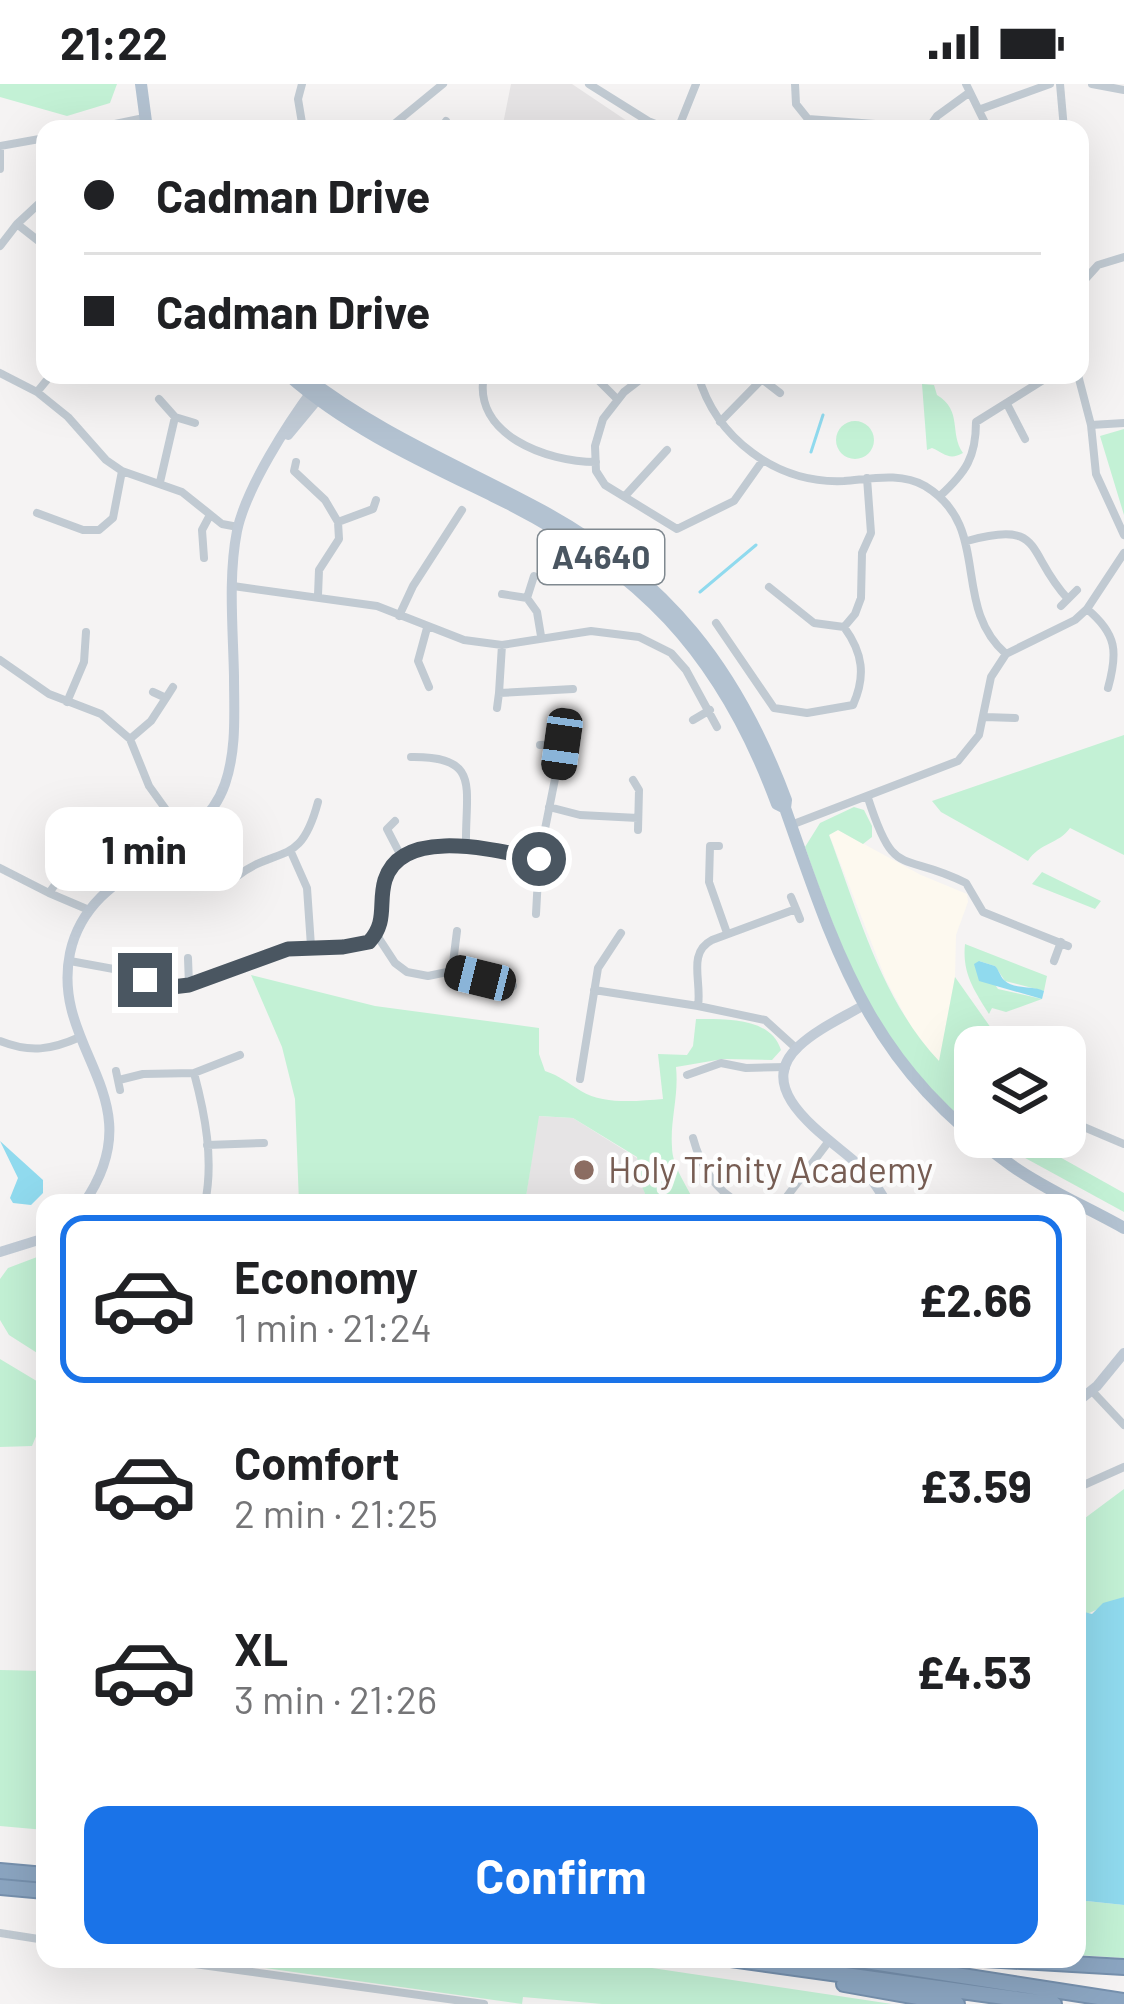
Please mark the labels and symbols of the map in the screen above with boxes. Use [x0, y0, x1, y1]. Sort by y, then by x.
road number: A4640 [538, 530, 664, 584]
car [539, 706, 585, 782]
callout: 1 min [46, 806, 244, 890]
route start [512, 832, 566, 886]
car [441, 952, 519, 1004]
route end [118, 953, 172, 1007]
place label: Holy Trinity Academy [608, 1147, 933, 1190]
marker: Holy Trinity Academy [571, 1157, 597, 1183]

